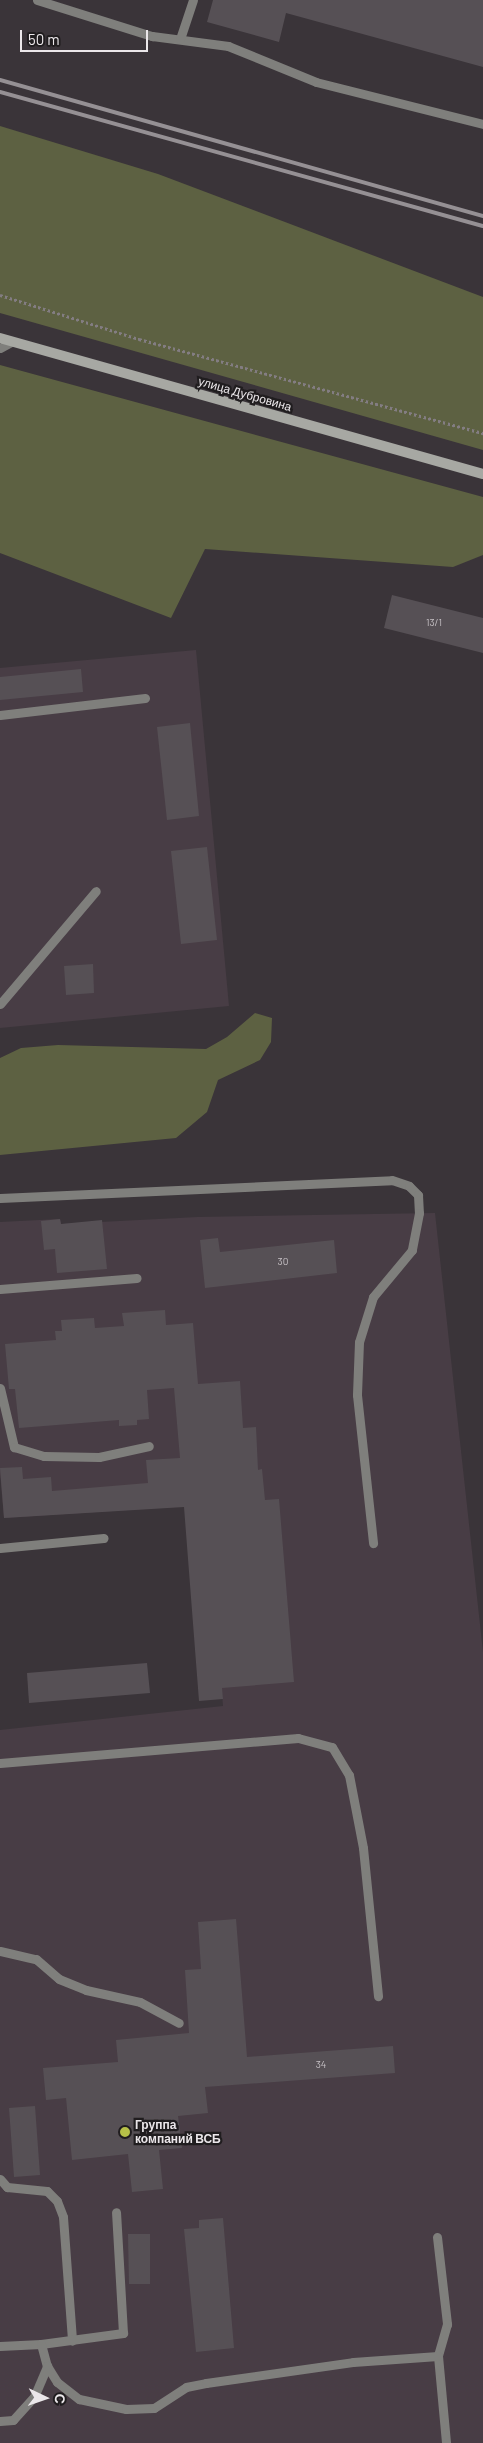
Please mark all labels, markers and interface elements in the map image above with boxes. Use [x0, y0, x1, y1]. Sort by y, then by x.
scale bar [22, 20, 150, 52]
text: 50 m [28, 30, 60, 48]
street label: улица Дубровина [197, 374, 293, 414]
house number: 13/1 [426, 617, 442, 629]
house number: 30 [278, 1256, 288, 1268]
house number: 34 [316, 2059, 326, 2071]
place label: Группа компаний ВСБ [135, 2118, 221, 2146]
marker: Группа компаний ВСБ [119, 2126, 131, 2138]
north arrow [20, 2373, 70, 2423]
text: С [52, 2393, 69, 2404]

